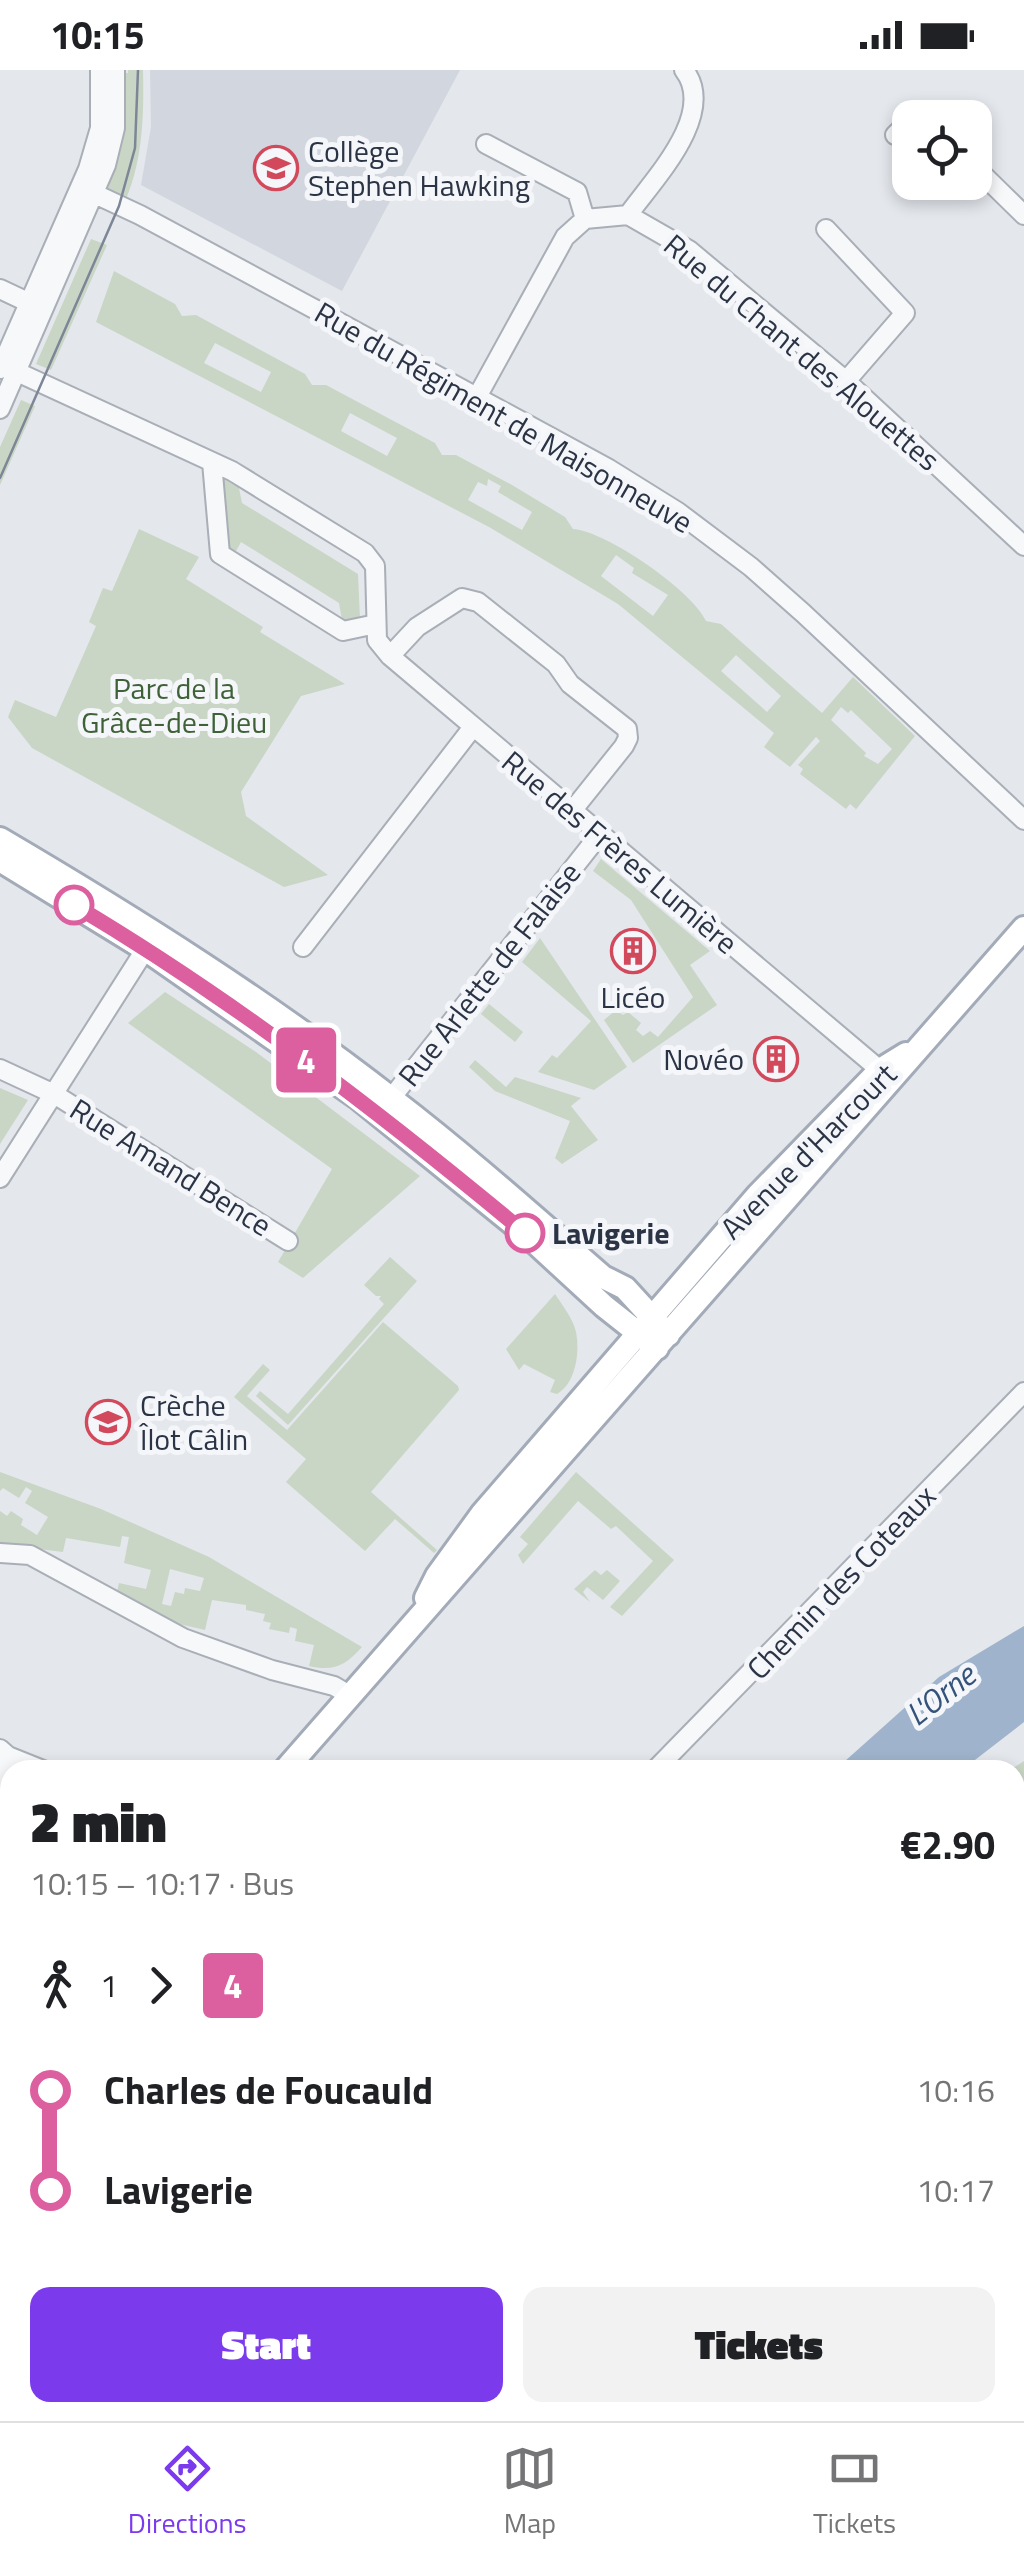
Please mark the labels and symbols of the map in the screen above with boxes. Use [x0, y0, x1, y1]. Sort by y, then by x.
place label: Collège Stephen Hawking [308, 128, 530, 208]
school or university icon: Collège Stephen Hawking [253, 145, 299, 191]
street label: Rue du Chant des Alouettes [654, 222, 950, 482]
street label: Rue du Régiment de Maisonneuve [306, 290, 702, 544]
park label: Parc de la Grâce-de-Dieu [81, 665, 267, 745]
street label: Rue des Frères Lumière [492, 739, 748, 965]
street label: Rue Arlette de Falaise [386, 852, 592, 1096]
unlabelled marker [55, 886, 93, 924]
building icon: Licéo [610, 928, 656, 974]
place label: Licéo [601, 974, 665, 1020]
line badge: 4 [274, 1028, 338, 1092]
place label: Novéo [663, 1036, 744, 1082]
building icon: Novéo [753, 1036, 799, 1082]
street label: Avenue d'Harcourt [709, 1052, 907, 1250]
street label: Rue Amand Bence [61, 1086, 281, 1248]
place label: Lavigerie [552, 1210, 670, 1256]
marker: Lavigerie [506, 1214, 544, 1252]
place label: Crèche Îlot Câlin [138, 1382, 248, 1462]
school or university icon: Crèche Îlot Câlin [85, 1399, 131, 1445]
street label: Chemin des Coteaux [736, 1474, 946, 1690]
water label: L'Orne [895, 1650, 987, 1737]

